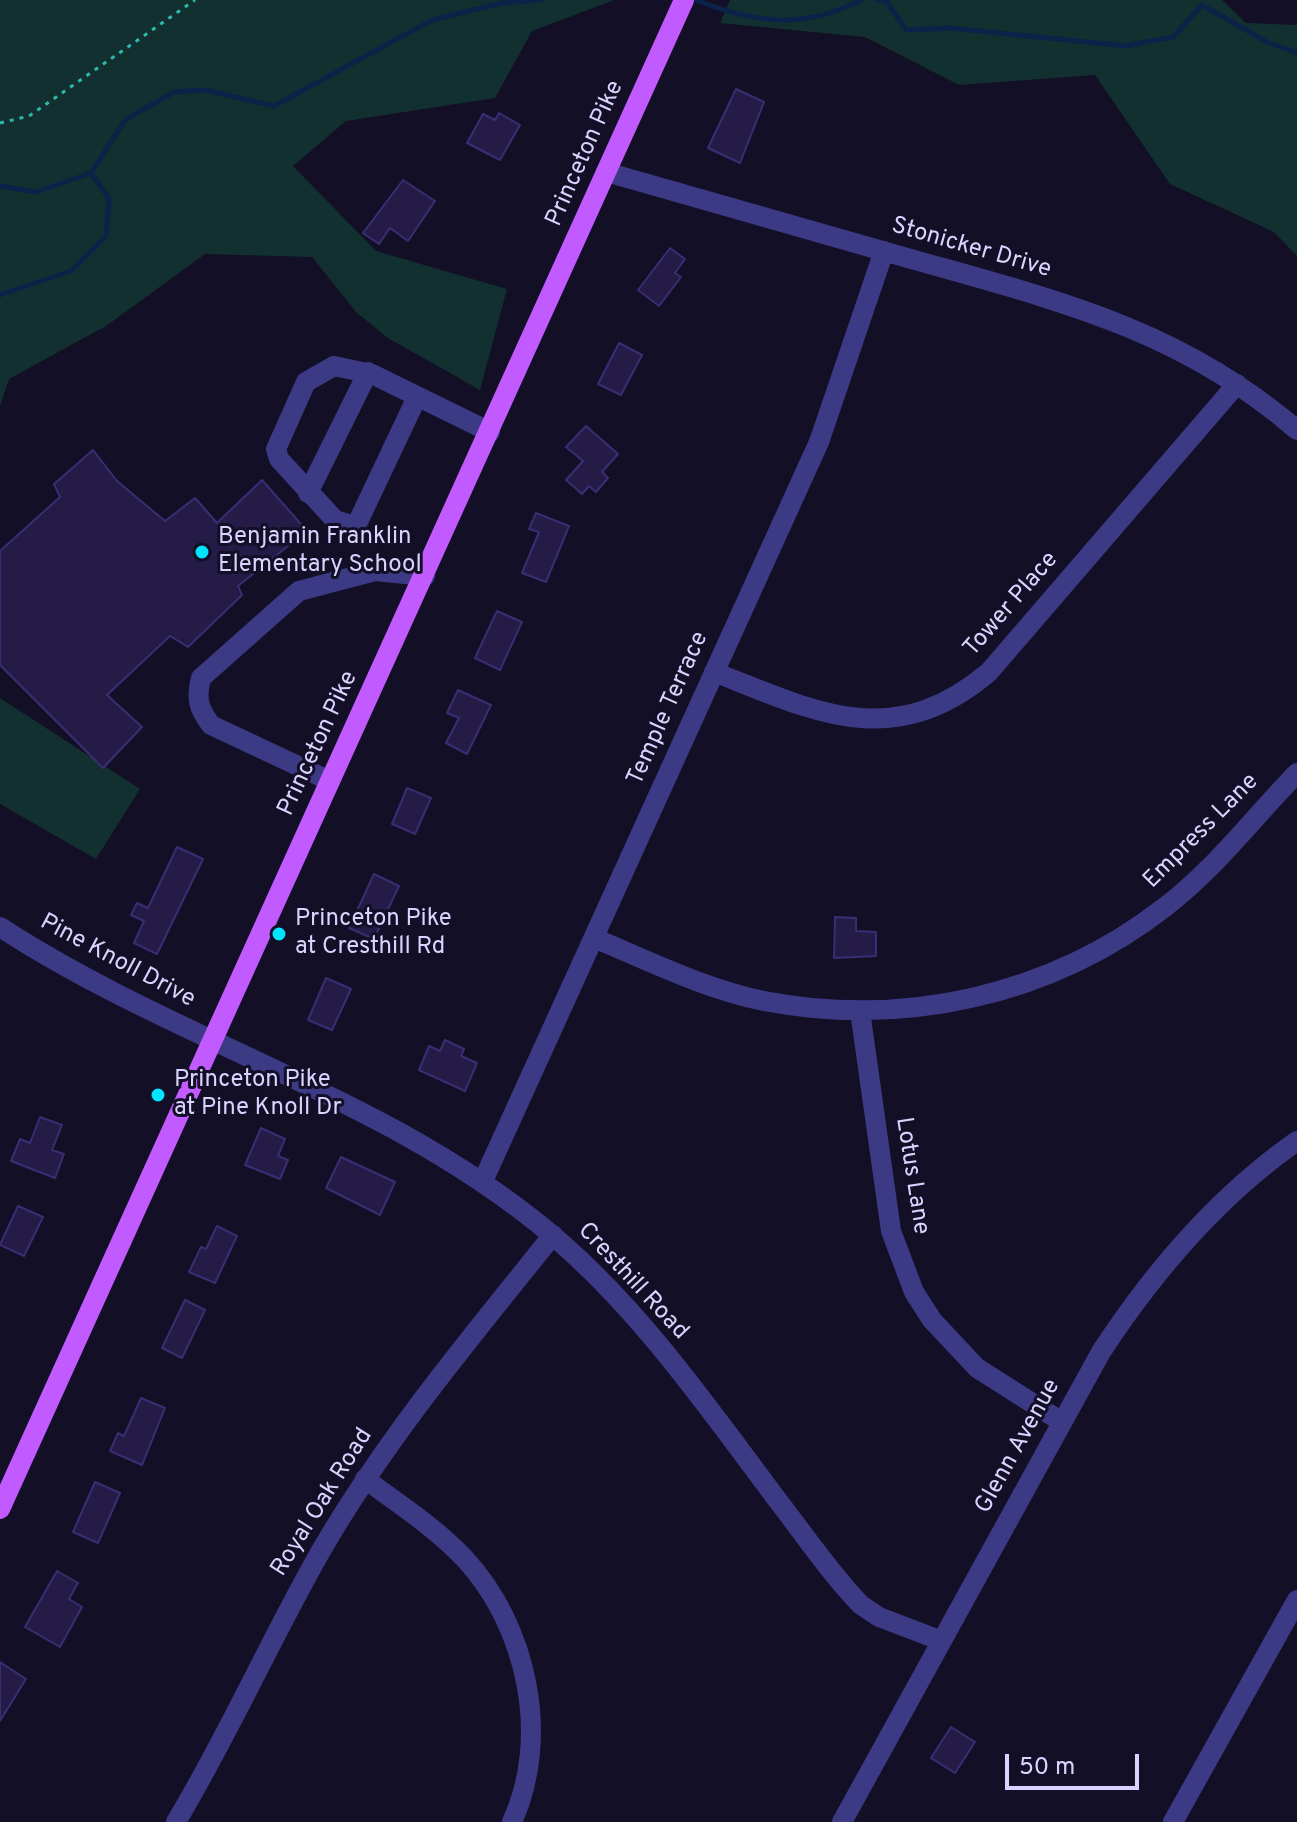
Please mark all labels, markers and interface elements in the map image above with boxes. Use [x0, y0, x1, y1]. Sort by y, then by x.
street label: Princeton Pike [541, 77, 631, 231]
street label: Stonicker Drive [888, 212, 1054, 286]
place label: Benjamin Franklin Elementary School [218, 524, 422, 580]
marker: Benjamin Franklin Elementary School [193, 543, 211, 561]
street label: Tower Place [959, 547, 1065, 663]
street label: Temple Terrace [622, 628, 716, 790]
street label: Princeton Pike [273, 667, 365, 821]
street label: Empress Lane [1138, 768, 1266, 896]
place label: Princeton Pike at Cresthill Rd [295, 906, 452, 962]
street label: Pine Knoll Drive [34, 909, 200, 1015]
marker: Princeton Pike at Cresthill Rd [270, 925, 288, 943]
place label: Princeton Pike at Pine Knoll Dr [174, 1067, 342, 1123]
marker: Princeton Pike at Pine Knoll Dr [149, 1086, 167, 1104]
street label: Lotus Lane [888, 1115, 934, 1237]
street label: Cresthill Road [570, 1217, 694, 1347]
street label: Glenn Avenue [970, 1375, 1068, 1519]
street label: Royal Oak Road [266, 1424, 380, 1582]
scale bar [1009, 1738, 1143, 1788]
text: 50 m [1019, 1753, 1075, 1783]

